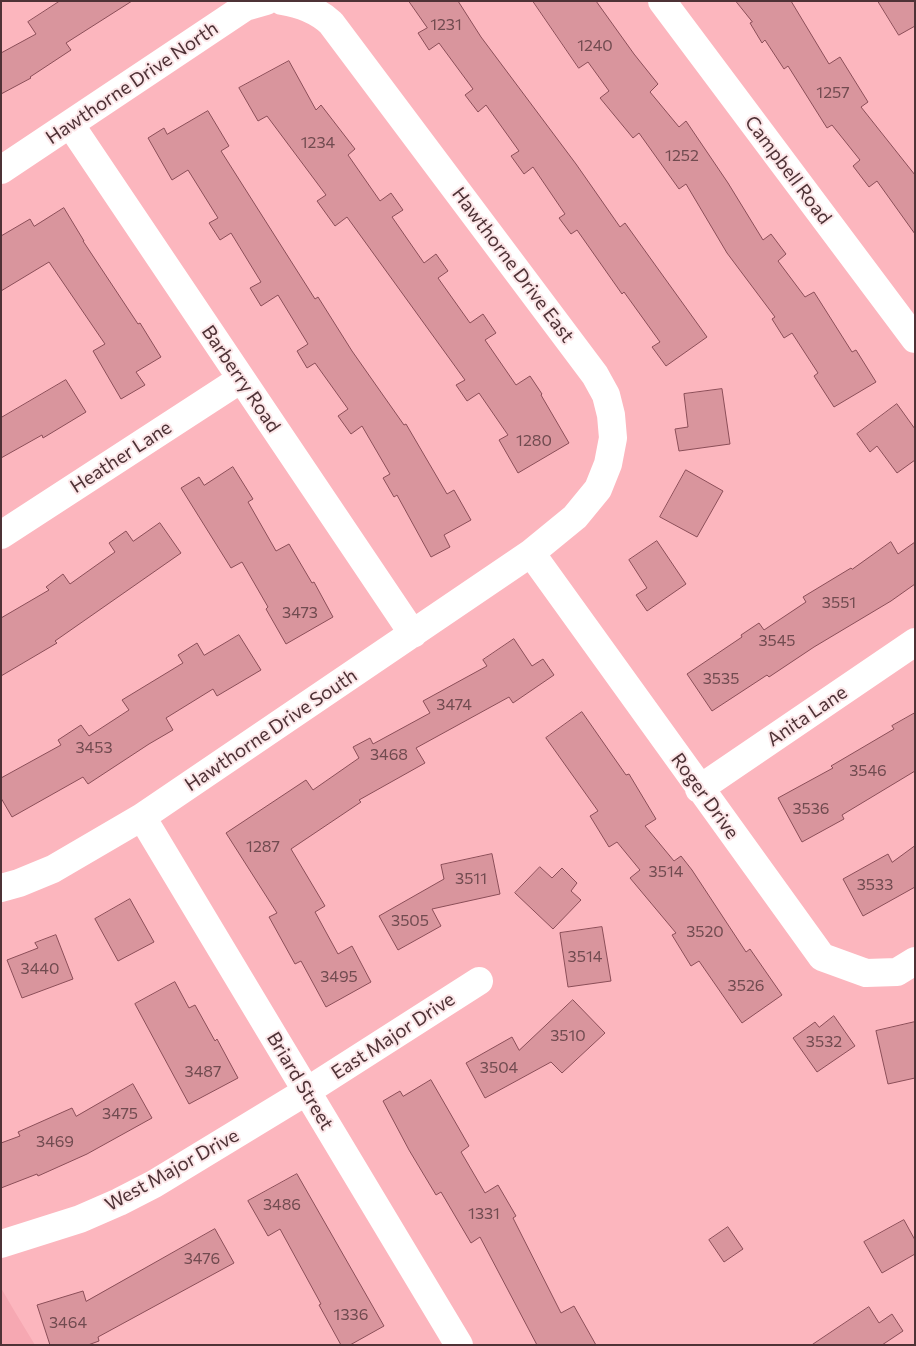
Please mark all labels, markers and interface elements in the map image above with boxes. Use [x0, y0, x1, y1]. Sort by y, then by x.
house number: 1231 [430, 15, 462, 35]
street label: Hawthorne Drive North [42, 17, 222, 149]
house number: 1240 [577, 36, 613, 56]
house number: 1257 [816, 83, 850, 103]
street label: Campbell Road [740, 111, 836, 229]
house number: 1234 [301, 133, 335, 153]
house number: 1252 [665, 146, 699, 166]
street label: Hawthorne Drive East [447, 183, 579, 347]
street label: Barberry Road [197, 321, 285, 437]
street label: Heather Lane [66, 416, 176, 498]
house number: 1280 [516, 431, 552, 451]
house number: 3551 [822, 593, 856, 613]
house number: 3473 [282, 603, 318, 623]
house number: 3545 [758, 631, 796, 651]
street label: Hawthorne Drive South [181, 664, 361, 796]
house number: 3535 [703, 669, 739, 689]
street label: Anita Lane [763, 681, 851, 751]
house number: 3474 [436, 695, 472, 715]
house number: 3453 [75, 738, 113, 758]
house number: 3468 [370, 745, 408, 765]
street label: Roger Drive [666, 749, 744, 843]
house number: 3546 [849, 761, 887, 781]
house number: 3536 [792, 799, 830, 819]
house number: 1287 [246, 837, 280, 857]
house number: 3514 [649, 862, 683, 882]
house number: 3511 [455, 869, 487, 889]
house number: 3533 [857, 875, 893, 895]
house number: 3505 [391, 911, 429, 931]
house number: 3520 [686, 922, 724, 942]
house number: 3514 [568, 947, 602, 967]
house number: 3440 [21, 959, 59, 979]
house number: 3495 [320, 967, 358, 987]
house number: 3526 [728, 976, 764, 996]
street label: East Major Drive [327, 988, 459, 1084]
house number: 3510 [550, 1026, 586, 1046]
street label: Briard Street [262, 1028, 338, 1134]
house number: 3532 [806, 1032, 842, 1052]
house number: 3504 [480, 1058, 518, 1078]
house number: 3487 [185, 1062, 221, 1082]
house number: 3475 [102, 1104, 138, 1124]
street label: West Major Drive [101, 1124, 243, 1216]
house number: 3469 [36, 1132, 74, 1152]
house number: 3486 [263, 1195, 301, 1215]
house number: 1331 [468, 1204, 500, 1224]
house number: 3476 [184, 1249, 220, 1269]
house number: 1336 [334, 1305, 368, 1325]
house number: 3464 [49, 1313, 87, 1333]

